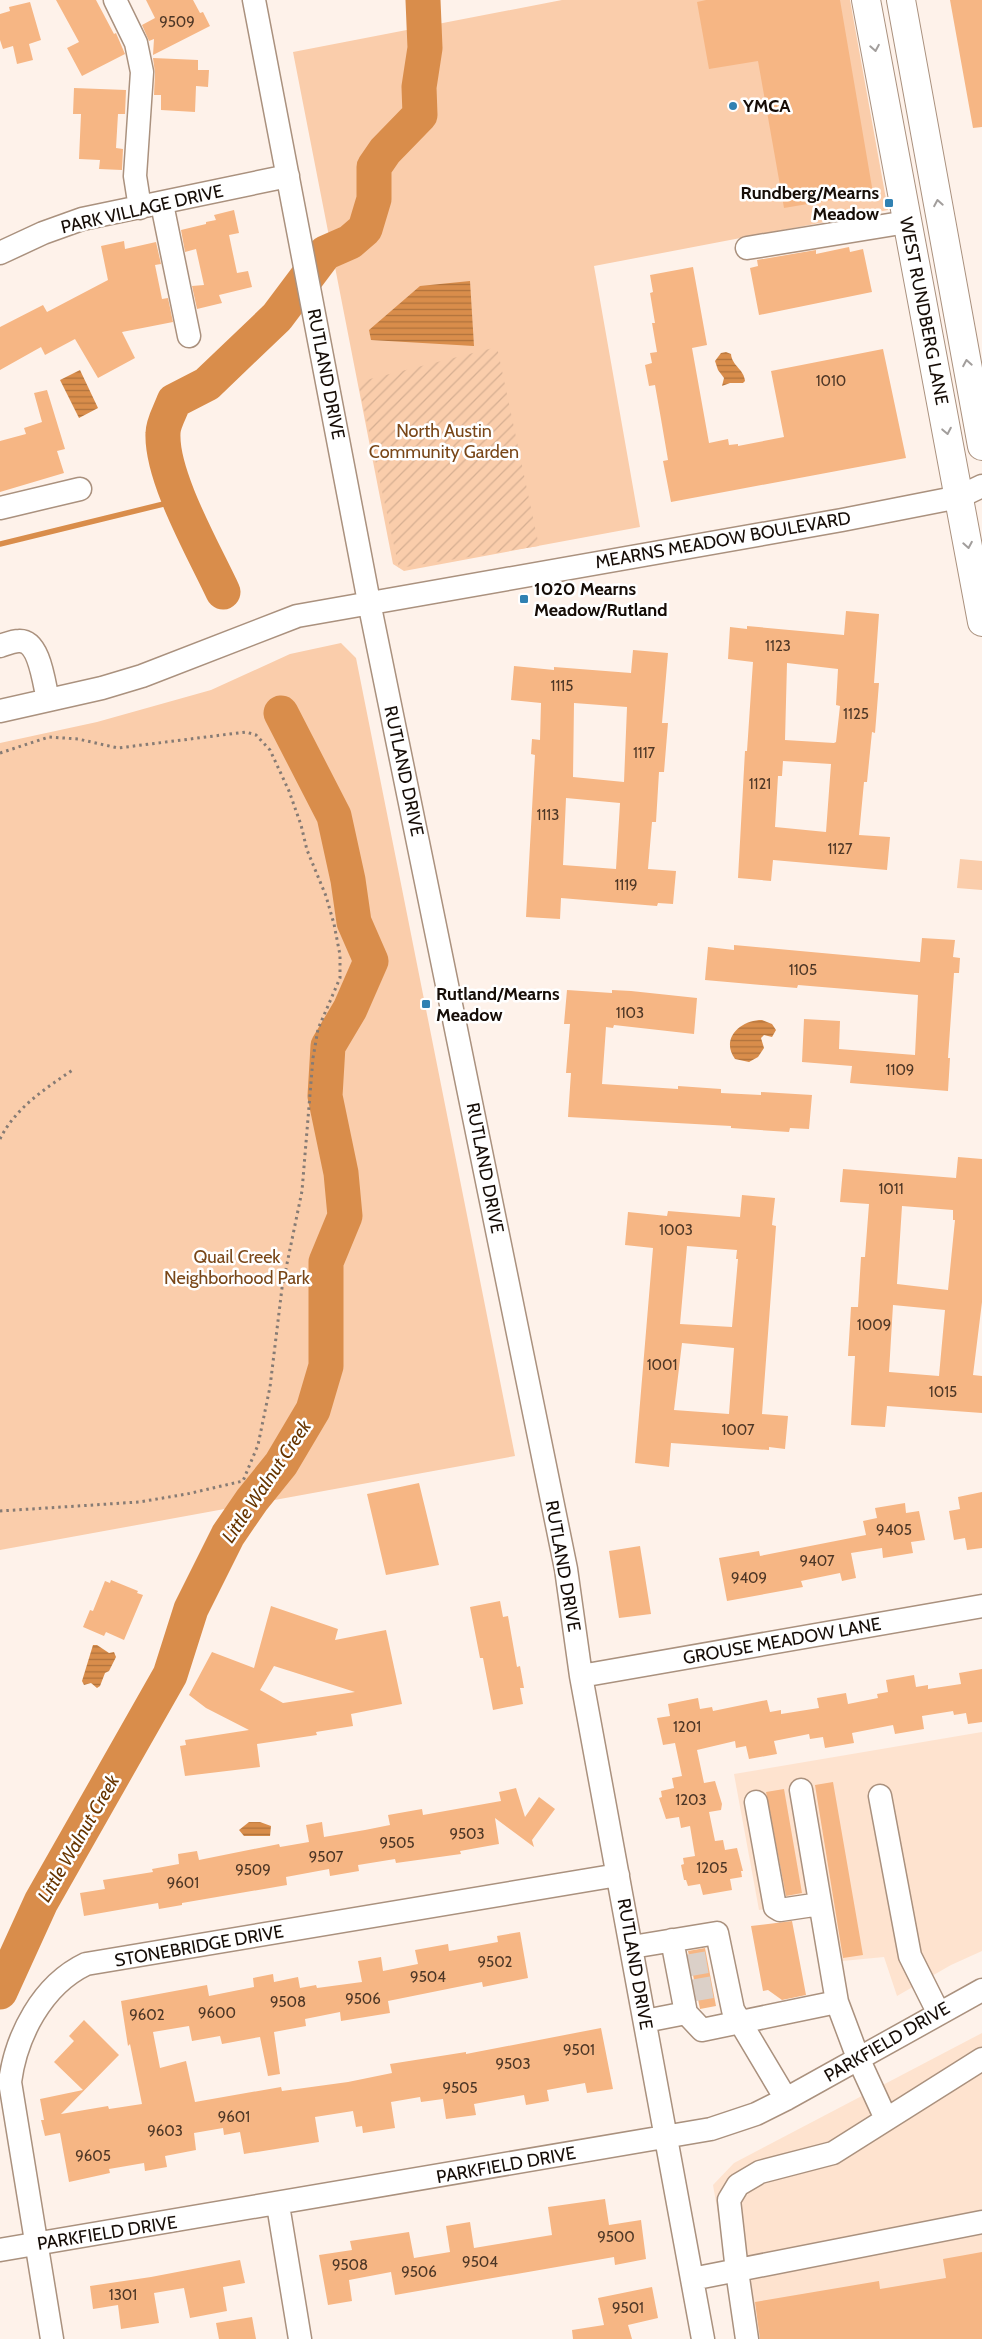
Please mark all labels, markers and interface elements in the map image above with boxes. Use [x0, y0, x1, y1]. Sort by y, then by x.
house number: 9509 [159, 13, 195, 31]
one-way arrow [869, 44, 879, 52]
place label: YMCA [742, 95, 791, 117]
marker: YMCA [727, 100, 739, 112]
street label: PARK VILLAGE DRIVE [59, 180, 225, 238]
place label: Rundberg/Mearns Meadow [741, 182, 879, 225]
marker: Rundberg/Mearns Meadow [883, 197, 895, 209]
one-way arrow [933, 199, 943, 208]
street label: WEST RUNDBERG LANE [895, 215, 953, 407]
street label: RUTLAND DRIVE [303, 307, 349, 441]
one-way arrow [962, 359, 973, 368]
house number: 1010 [816, 372, 846, 390]
park label: North Austin Community Garden [369, 420, 519, 463]
one-way arrow [941, 427, 951, 436]
street label: MEARNS MEADOW BOULEVARD [594, 507, 852, 573]
one-way arrow [962, 540, 972, 549]
place label: 1020 Mearns Meadow/Rutland [534, 578, 668, 621]
marker: 1020 Mearns Meadow/Rutland [518, 593, 530, 605]
house number: 1123 [765, 637, 791, 655]
house number: 1115 [551, 677, 573, 695]
street label: RUTLAND DRIVE [379, 704, 429, 838]
house number: 1125 [843, 705, 869, 723]
house number: 1117 [633, 744, 656, 762]
house number: 1121 [749, 775, 771, 793]
house number: 1113 [537, 806, 559, 824]
house number: 1127 [827, 840, 853, 858]
house number: 1119 [614, 876, 638, 894]
house number: 1105 [789, 961, 817, 979]
place label: Rutland/Mearns Meadow [436, 983, 560, 1026]
marker: Rutland/Mearns Meadow [420, 998, 432, 1010]
house number: 1103 [616, 1004, 644, 1022]
house number: 1109 [886, 1061, 914, 1079]
street label: RUTLAND DRIVE [462, 1101, 508, 1235]
house number: 1011 [878, 1180, 904, 1198]
house number: 1003 [659, 1221, 693, 1239]
park label: Quail Creek Neighborhood Park [164, 1246, 311, 1289]
house number: 1009 [857, 1316, 891, 1334]
house number: 1001 [647, 1356, 677, 1374]
house number: 1015 [929, 1383, 957, 1401]
water label: Little Walnut Creek [217, 1415, 316, 1547]
house number: 1007 [721, 1421, 755, 1439]
street label: RUTLAND DRIVE [541, 1499, 585, 1633]
house number: 9405 [876, 1521, 912, 1539]
house number: 9407 [799, 1552, 835, 1570]
house number: 9409 [731, 1569, 767, 1587]
street label: GROUSE MEADOW LANE [681, 1613, 883, 1669]
house number: 1201 [673, 1718, 701, 1736]
water label: Little Walnut Creek [33, 1770, 125, 1906]
house number: 1203 [675, 1791, 707, 1809]
house number: 9503 [449, 1825, 485, 1843]
house number: 9505 [379, 1834, 415, 1852]
house number: 9507 [309, 1848, 344, 1866]
house number: 1205 [696, 1859, 728, 1877]
house number: 9509 [235, 1861, 271, 1879]
house number: 9601 [167, 1874, 199, 1892]
street label: RUTLAND DRIVE [613, 1897, 657, 2031]
street label: STONEBRIDGE DRIVE [113, 1920, 285, 1972]
house number: 9502 [478, 1953, 513, 1971]
house number: 9504 [410, 1968, 446, 1986]
house number: 9506 [345, 1990, 381, 2008]
house number: 9508 [270, 1993, 306, 2011]
street label: PARKFIELD DRIVE [820, 1997, 954, 2087]
house number: 9600 [198, 2004, 236, 2022]
house number: 9602 [129, 2006, 165, 2024]
house number: 9501 [563, 2041, 595, 2059]
house number: 9503 [495, 2055, 531, 2073]
house number: 9505 [442, 2079, 478, 2097]
house number: 9601 [218, 2108, 250, 2126]
house number: 9603 [147, 2122, 183, 2140]
street label: PARKFIELD DRIVE [434, 2142, 578, 2188]
house number: 9605 [75, 2147, 111, 2165]
street label: PARKFIELD DRIVE [35, 2211, 179, 2255]
house number: 9500 [597, 2228, 635, 2246]
house number: 9504 [462, 2253, 498, 2271]
house number: 9508 [332, 2256, 368, 2274]
house number: 9506 [401, 2263, 437, 2281]
house number: 1301 [109, 2286, 137, 2304]
house number: 9501 [612, 2299, 644, 2317]

